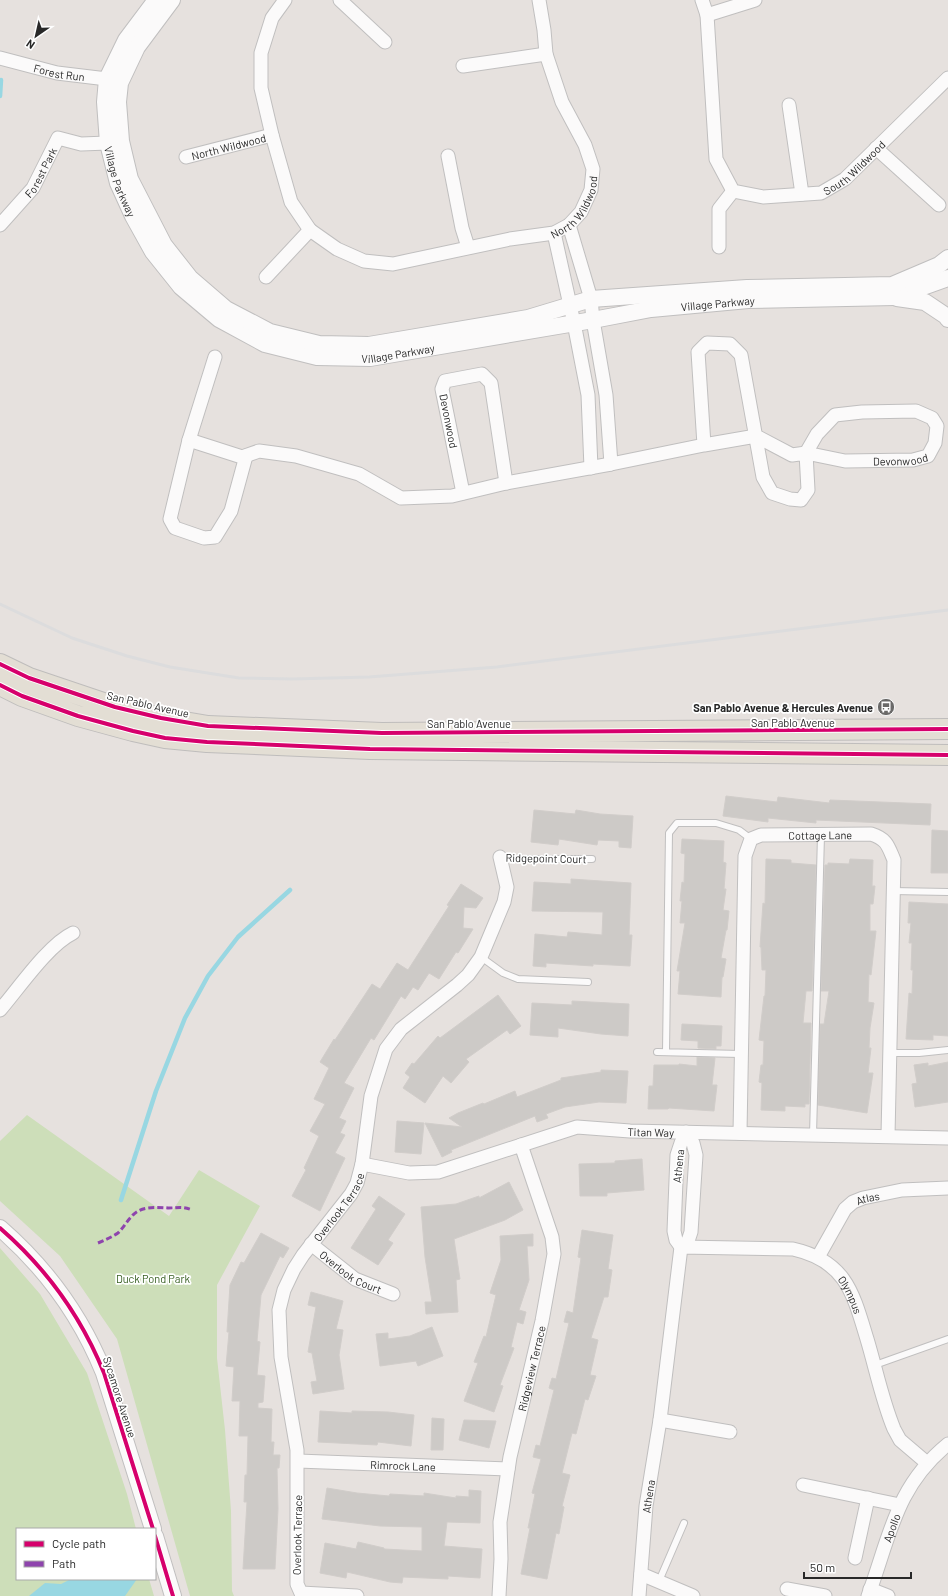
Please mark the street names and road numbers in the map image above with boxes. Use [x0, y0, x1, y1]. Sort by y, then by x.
street label: Forest Run [32, 61, 86, 83]
street label: North Wildwood [190, 130, 267, 162]
street label: South Wildwood [821, 137, 887, 197]
street label: Forest Park [22, 145, 59, 200]
street label: Village Parkway [103, 145, 139, 219]
street label: North Wildwood [548, 175, 599, 240]
street label: Village Parkway [680, 293, 755, 313]
street label: Village Parkway [361, 341, 435, 365]
street label: Devonwood [437, 393, 461, 449]
street label: Devonwood [873, 450, 929, 467]
street label: San Pablo Avenue [106, 688, 190, 720]
street label: San Pablo Avenue [751, 716, 835, 729]
street label: San Pablo Avenue [427, 717, 511, 730]
street label: Cottage Lane [788, 828, 852, 841]
street label: Ridgepoint Court [505, 851, 587, 865]
street label: Titan Way [627, 1124, 674, 1138]
street label: Athena [670, 1148, 686, 1184]
street label: Overlook Terrace [310, 1171, 366, 1243]
street label: Atlas [854, 1188, 881, 1207]
street label: Overlook Court [318, 1247, 384, 1295]
street label: Olympus [836, 1273, 865, 1315]
street label: Ridgeview Terrace [515, 1324, 547, 1412]
street label: Sycamore Avenue [101, 1355, 139, 1439]
street label: Rimrock Lane [370, 1457, 436, 1473]
street label: Athena [639, 1479, 657, 1514]
street label: Overlook Terrace [290, 1495, 304, 1575]
street label: Apollo [880, 1511, 902, 1544]

